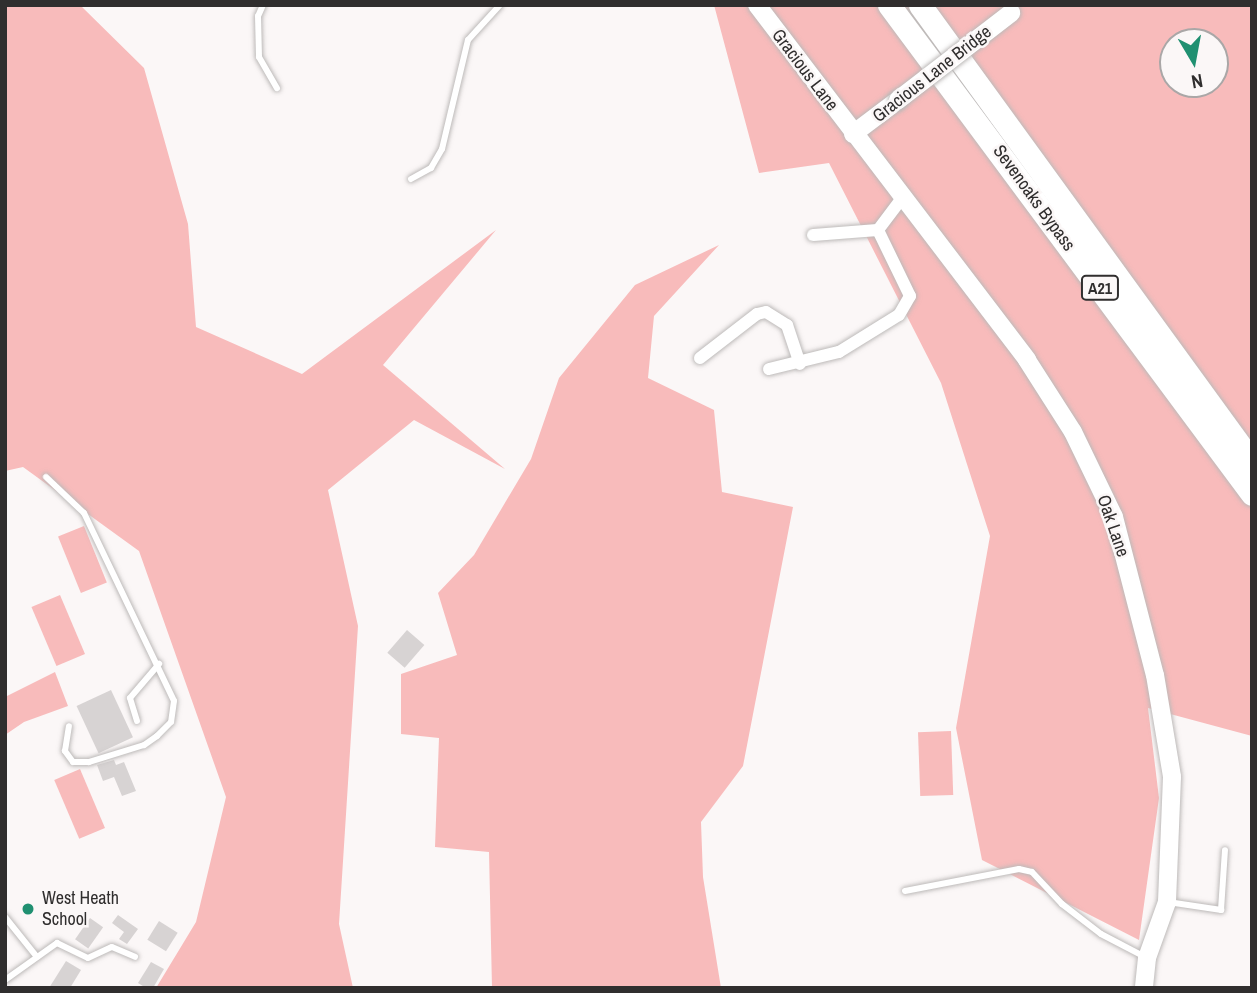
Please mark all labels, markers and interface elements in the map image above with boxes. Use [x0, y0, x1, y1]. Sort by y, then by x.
street label: Gracious Lane Bridge [868, 21, 996, 127]
street label: Gracious Lane [767, 25, 843, 115]
north arrow [1159, 28, 1229, 98]
text: N [1190, 68, 1205, 95]
street label: Sevenoaks Bypass [988, 141, 1080, 255]
road number: A21 [1081, 276, 1119, 300]
street label: Oak Lane [1092, 492, 1134, 560]
place label: West Heath School [42, 888, 119, 930]
marker: West Heath School [20, 901, 36, 917]

